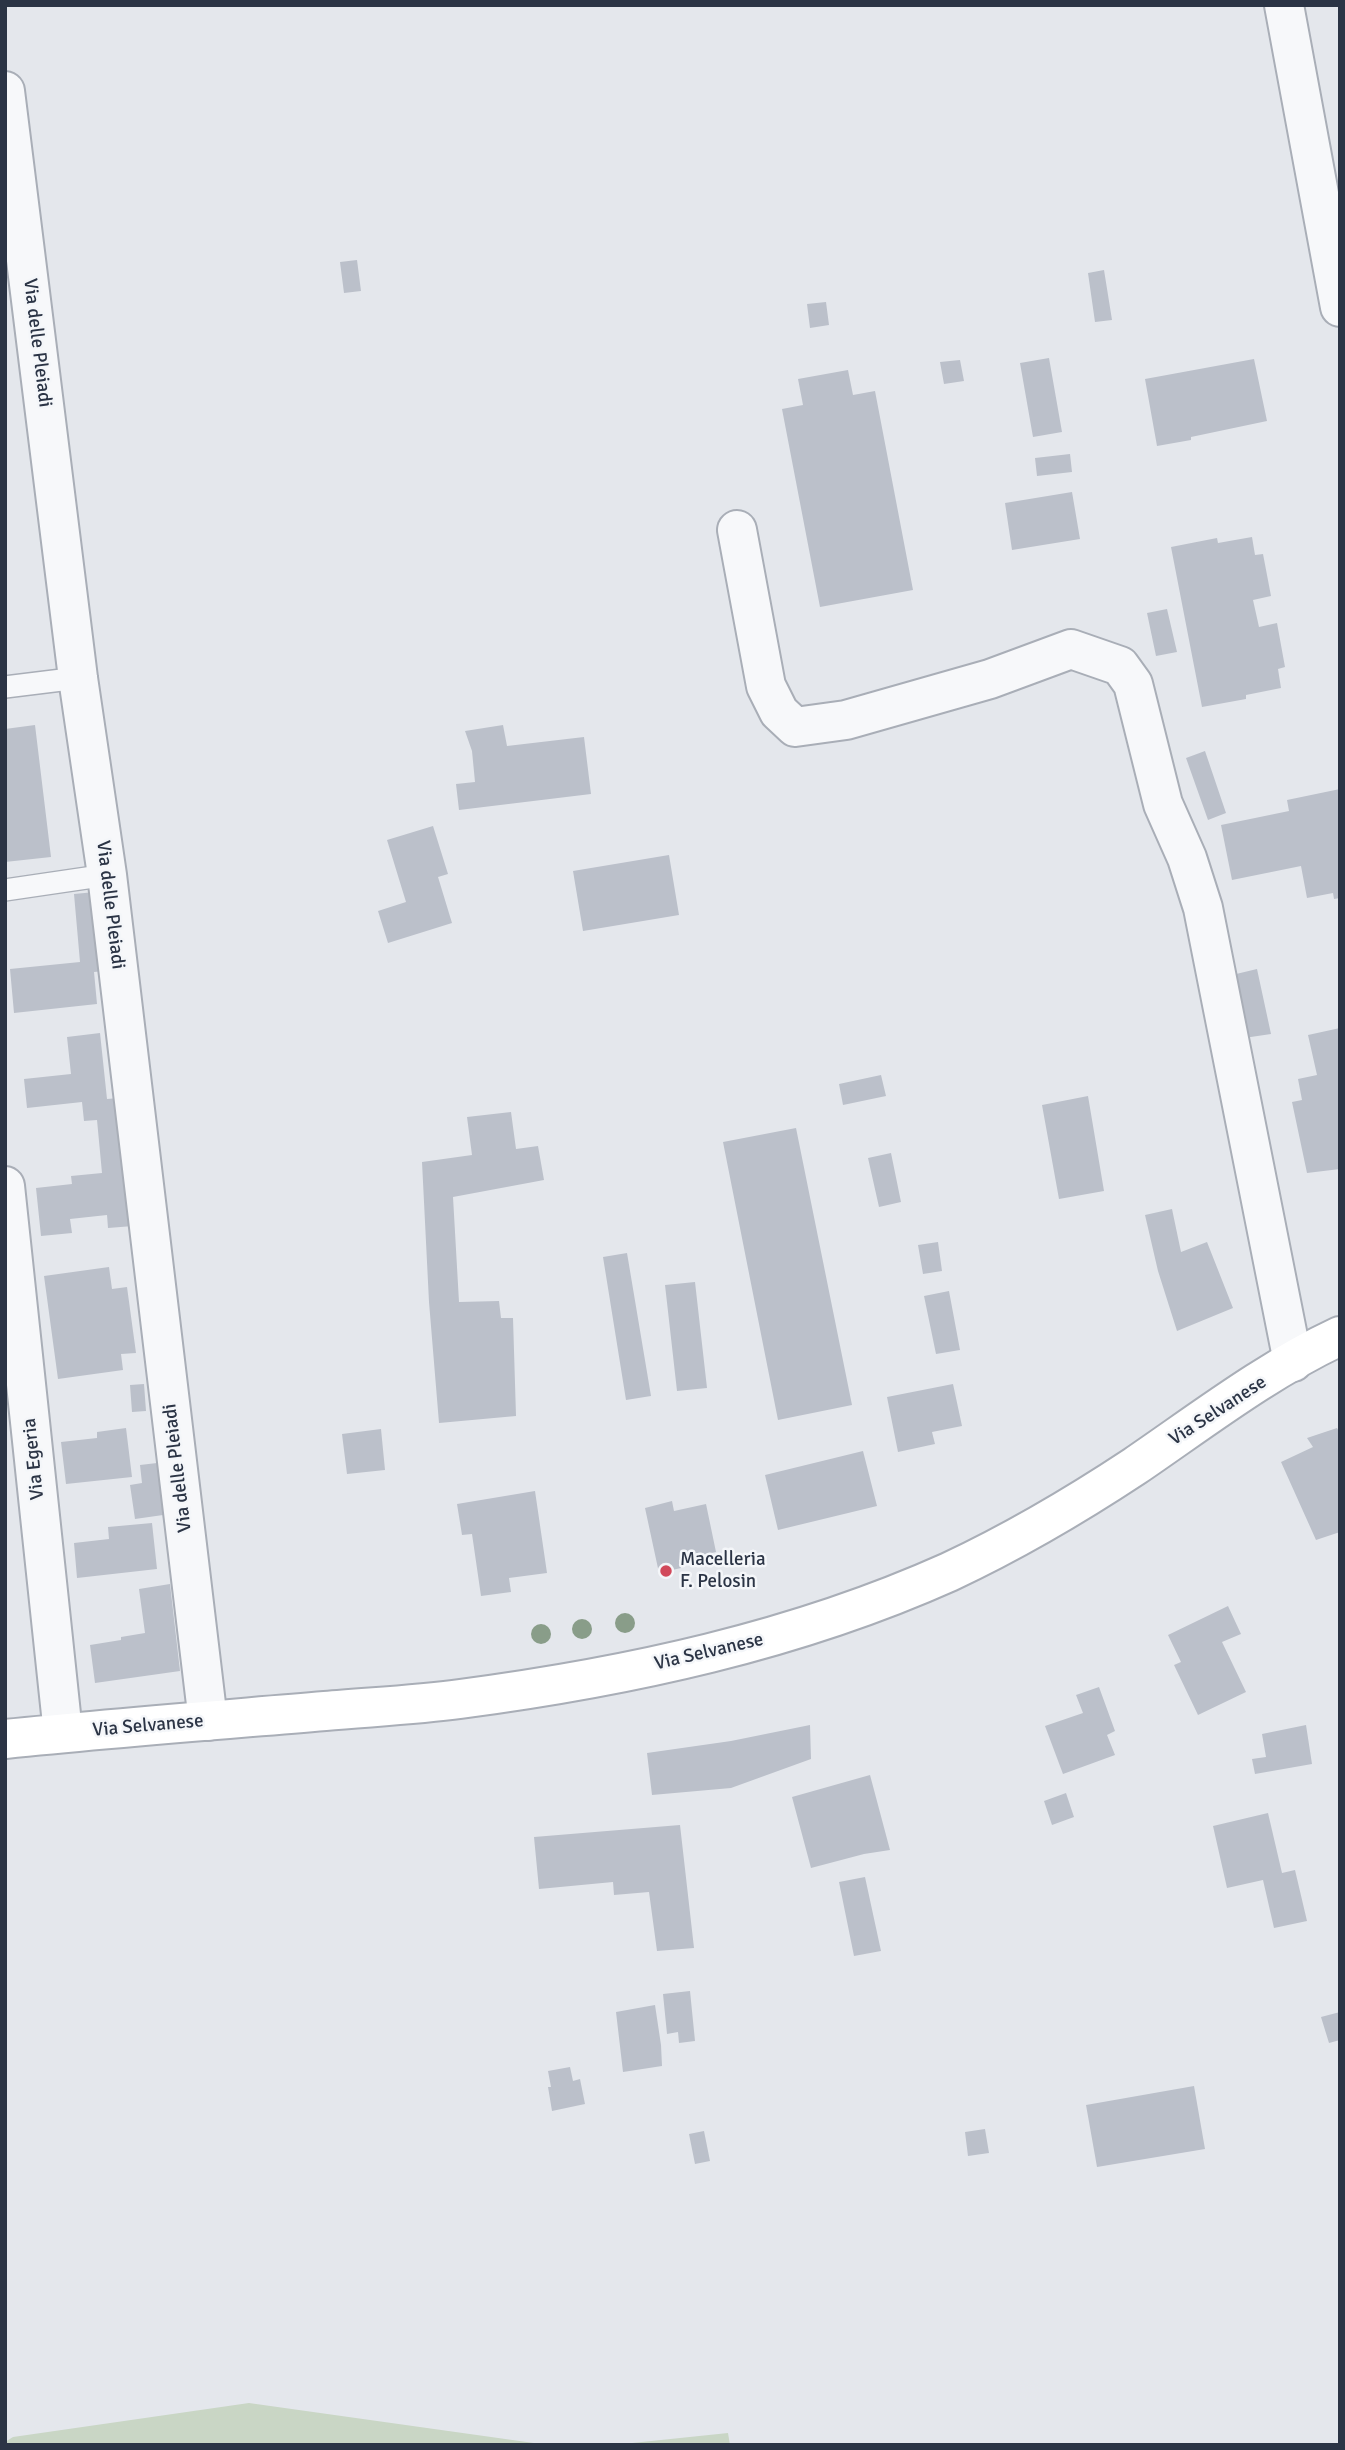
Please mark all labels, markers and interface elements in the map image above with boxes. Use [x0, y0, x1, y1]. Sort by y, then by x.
street label: Via delle Pleiadi [18, 277, 56, 409]
street label: Via delle Pleiadi [91, 839, 129, 971]
street label: Via Selvanese [1165, 1371, 1271, 1451]
street label: Via delle Pleiadi [159, 1402, 197, 1534]
street label: Via Egeria [18, 1417, 50, 1501]
place label: Macelleria F. Pelosin [680, 1549, 766, 1593]
marker: Macelleria F. Pelosin [658, 1563, 674, 1579]
street label: Via Selvanese [652, 1628, 766, 1676]
street label: Via Selvanese [92, 1710, 204, 1742]

